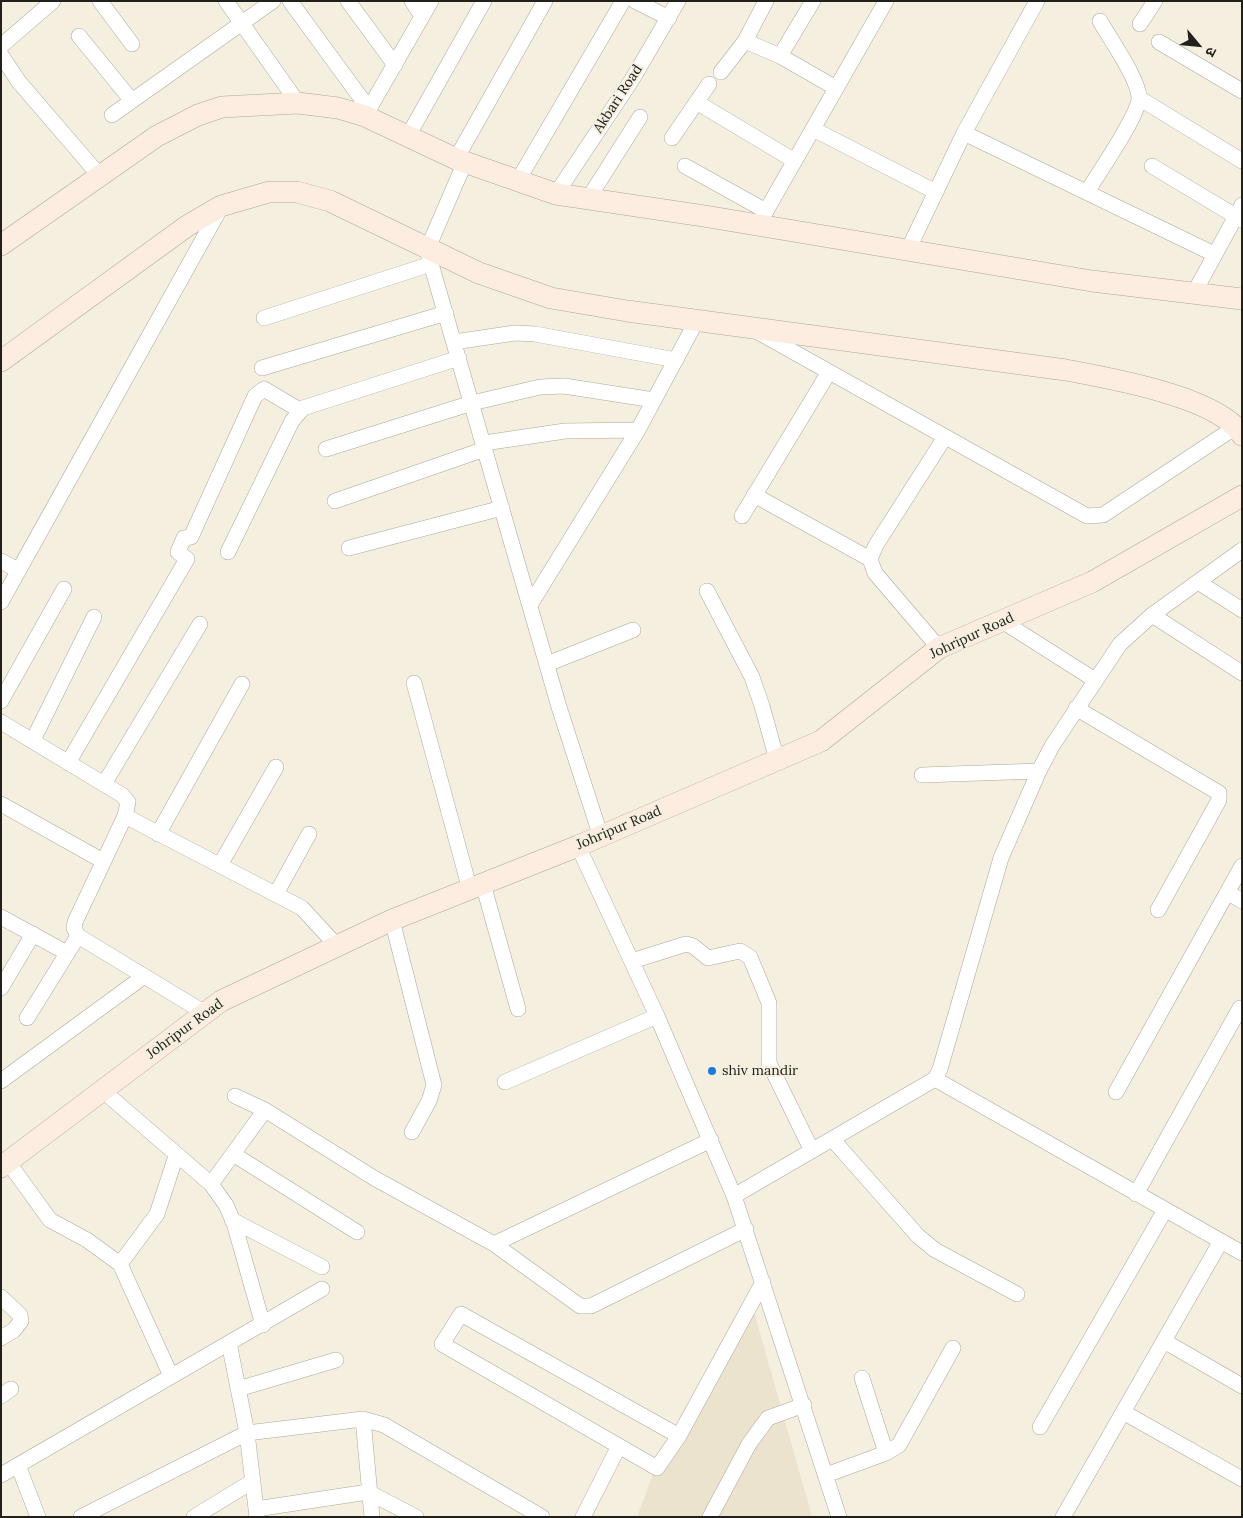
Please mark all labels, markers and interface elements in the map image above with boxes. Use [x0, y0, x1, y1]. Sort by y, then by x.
north arrow [1173, 20, 1223, 70]
text: उ [1201, 44, 1221, 60]
street label: Akbari Road [590, 62, 646, 136]
street label: Johripur Road [927, 609, 1017, 663]
street label: Johripur Road [574, 803, 664, 853]
street label: Johripur Road [143, 996, 227, 1062]
place label: shiv mandir [722, 1063, 798, 1079]
marker: shiv mandir [706, 1065, 718, 1077]

